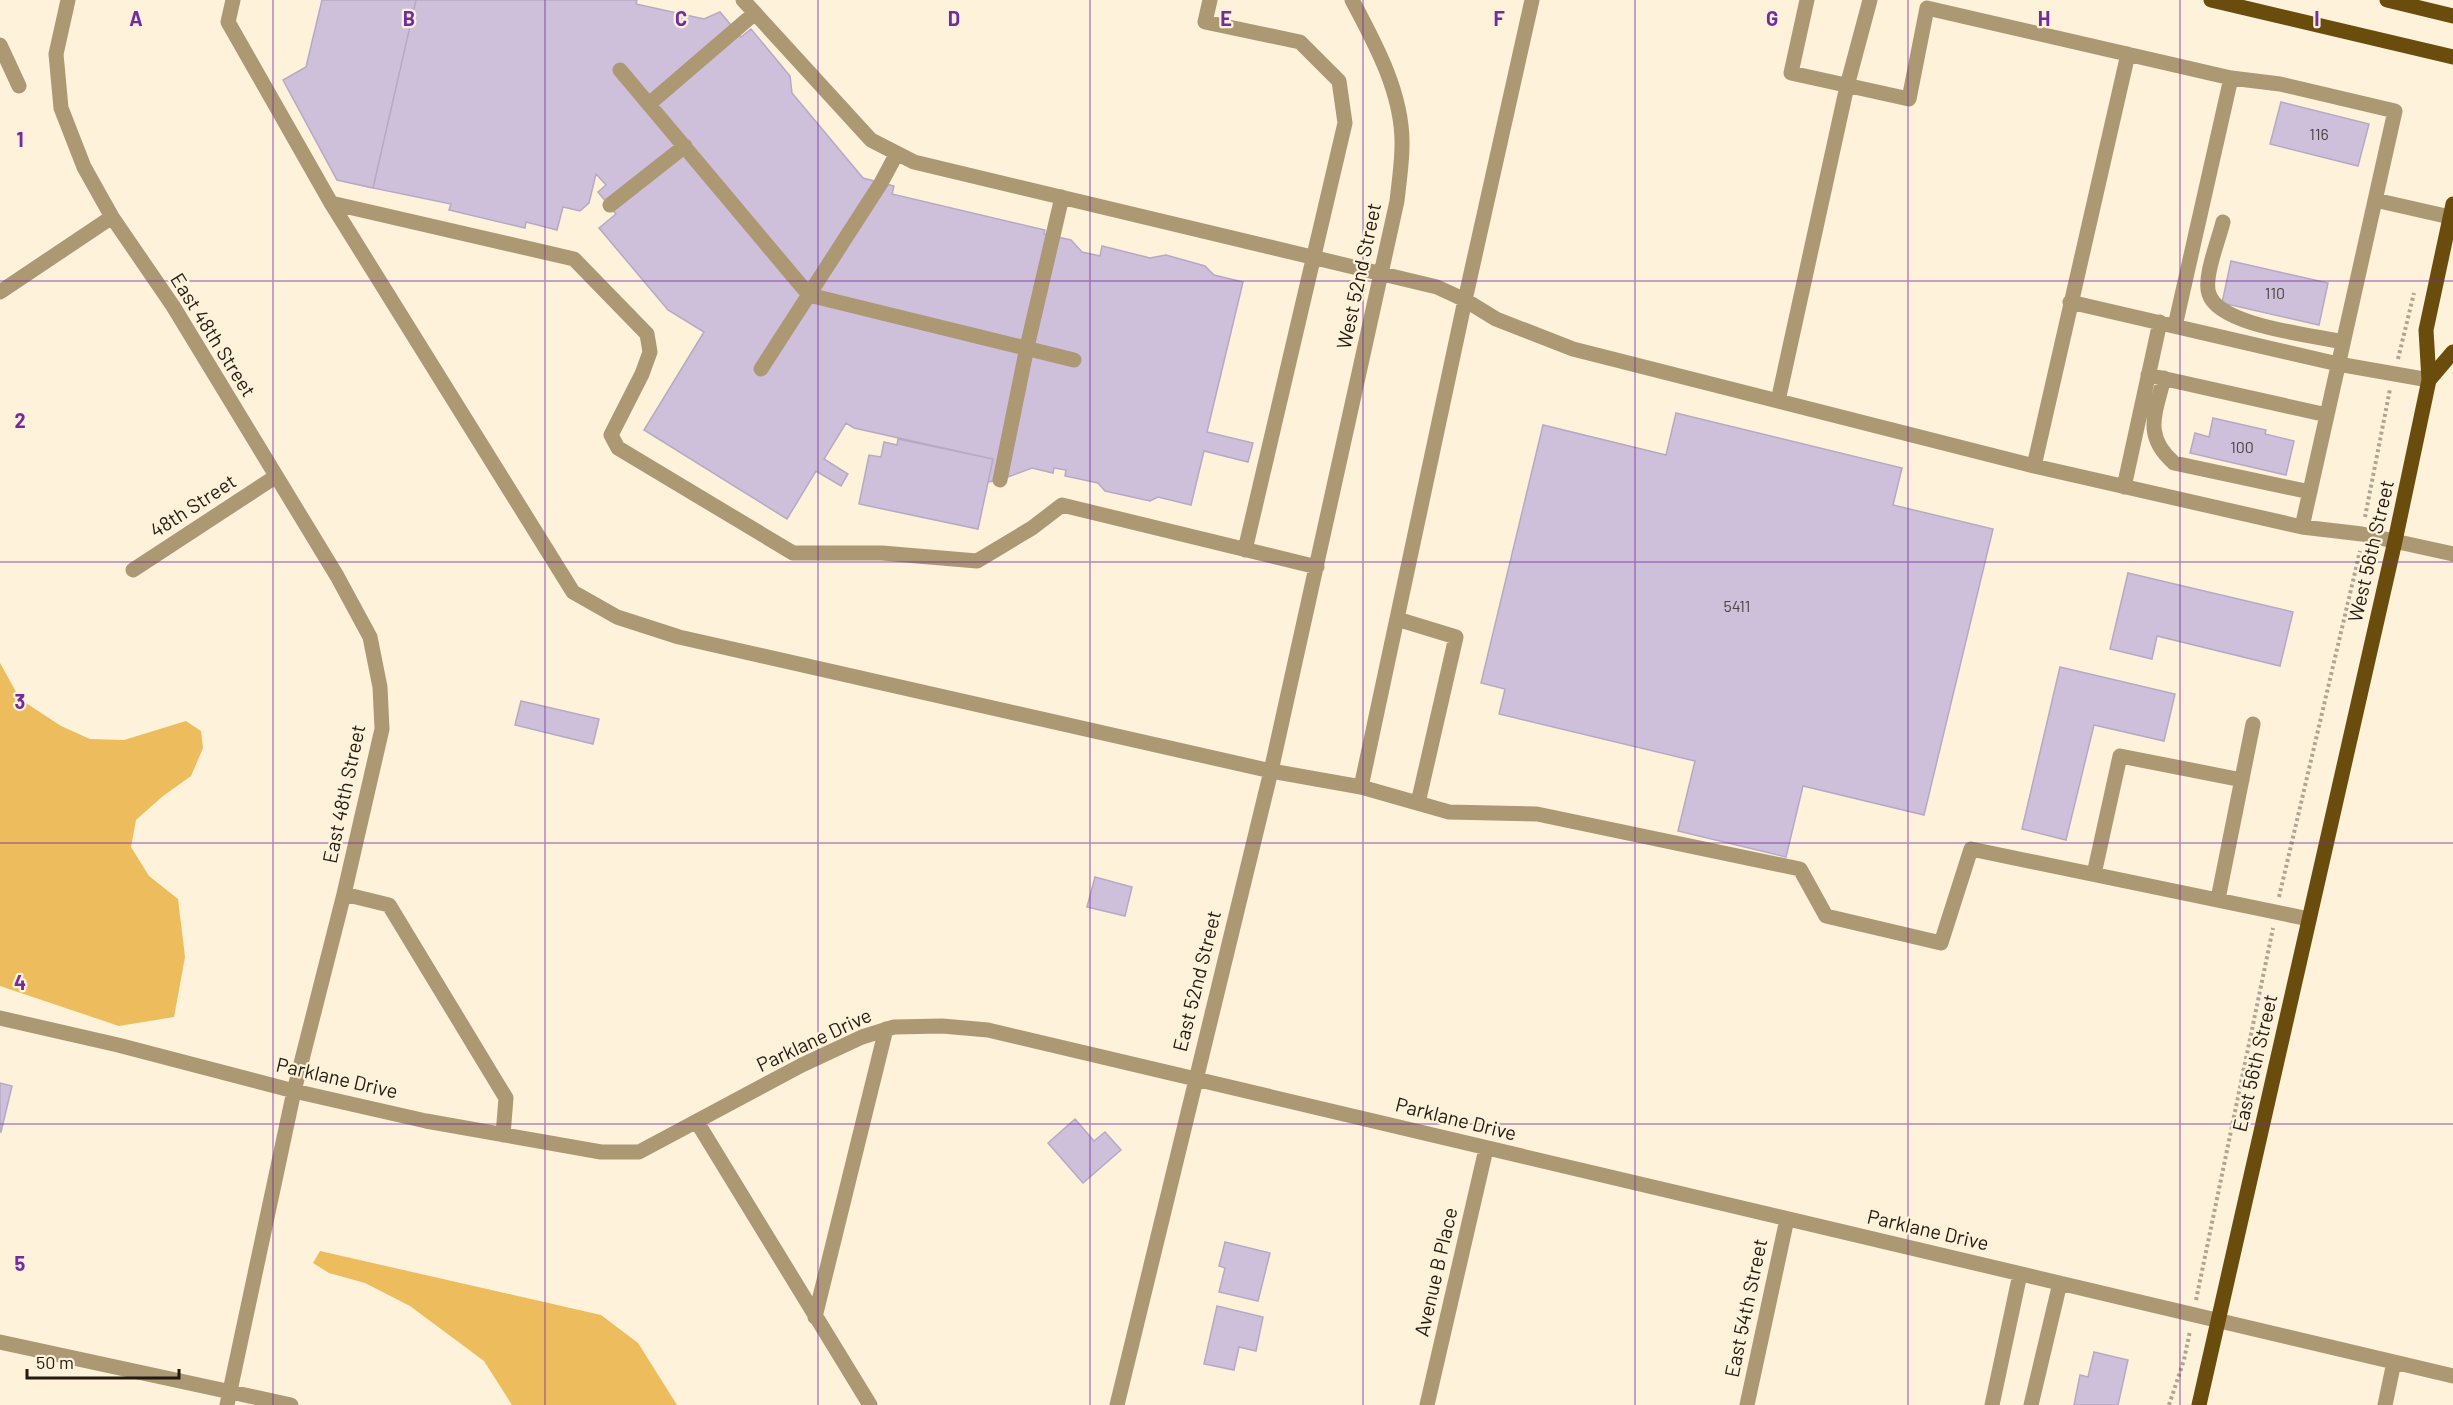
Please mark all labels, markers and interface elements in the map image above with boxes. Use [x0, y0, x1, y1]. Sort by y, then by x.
text: A [129, 6, 143, 30]
text: B [403, 6, 415, 30]
text: C [675, 6, 687, 30]
text: D [948, 6, 960, 30]
text: E [1220, 6, 1232, 30]
text: F [1493, 6, 1505, 30]
text: G [1766, 6, 1778, 30]
text: H [2038, 6, 2050, 30]
text: I [2314, 6, 2320, 30]
house number: 116 [2309, 124, 2329, 143]
text: 1 [16, 127, 24, 151]
street label: West 52nd Street [1331, 200, 1385, 351]
street label: East 48th Street [166, 268, 261, 401]
house number: 110 [2265, 283, 2285, 302]
text: 2 [14, 408, 26, 432]
house number: 100 [2230, 437, 2254, 456]
street label: 48th Street [145, 468, 240, 542]
street label: West 56th Street [2342, 477, 2398, 624]
house number: 5411 [1724, 596, 1750, 615]
text: 3 [15, 689, 25, 713]
street label: East 48th Street [317, 722, 369, 865]
street label: East 52nd Street [1167, 908, 1225, 1054]
text: 4 [14, 970, 26, 994]
street label: East 56th Street [2227, 992, 2282, 1134]
street label: Parklane Drive [752, 1002, 875, 1076]
street label: Parklane Drive [274, 1051, 400, 1103]
street label: Parklane Drive [1393, 1091, 1519, 1145]
street label: Parklane Drive [1865, 1203, 1991, 1255]
street label: Avenue B Place [1409, 1205, 1462, 1339]
street label: East 54th Street [1719, 1236, 1771, 1379]
text: 5 [15, 1251, 26, 1275]
scale bar [27, 1342, 178, 1380]
text: 50 m [36, 1351, 74, 1373]

